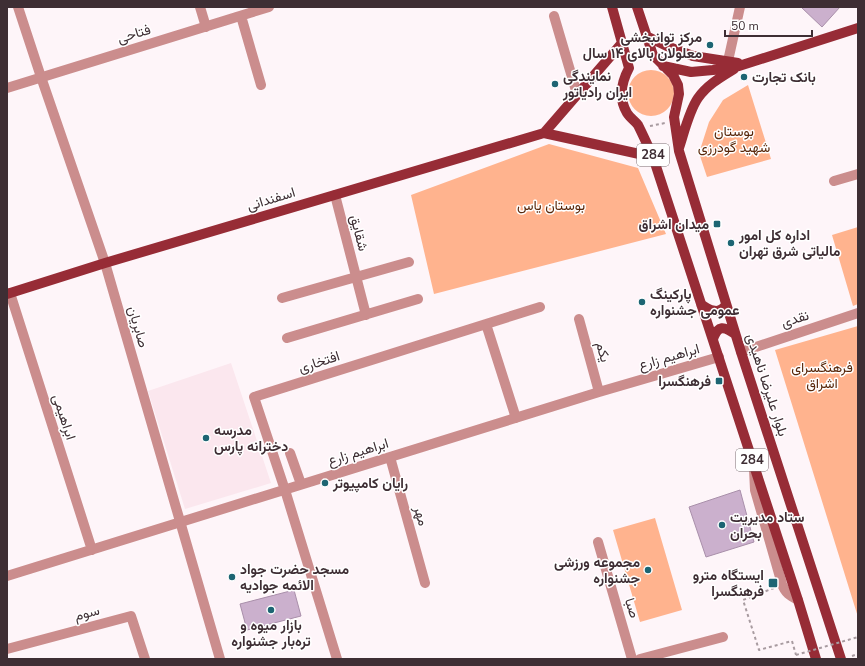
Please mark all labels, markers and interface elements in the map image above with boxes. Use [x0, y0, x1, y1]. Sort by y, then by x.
scale bar [725, 12, 812, 38]
text: 50 m [731, 18, 759, 34]
street label: فتاحی [115, 20, 153, 48]
place label: مرکز توانبخشی معلولان بالای ۱۴ سال [583, 28, 702, 63]
marker: مرکز توانبخشی معلولان بالای ۱۴ سال [705, 40, 715, 50]
place label: نمایندگی ایران رادیاتور [562, 67, 632, 102]
place label: بانک تجارت [752, 68, 816, 87]
marker: بانک تجارت [739, 72, 749, 82]
marker: نمایندگی ایران رادیاتور [550, 79, 560, 89]
park label: بوستان شهید گودرزی [698, 122, 770, 157]
road number: 284 [637, 144, 669, 166]
street label: اسفندانی [244, 183, 298, 215]
park label: بوستان یاس [517, 196, 585, 215]
street label: شقایق [345, 213, 373, 253]
place label: میدان اشراق [639, 215, 709, 234]
marker: میدان اشراق [712, 219, 722, 229]
place label: اداره کل امور مالیاتی شرق تهران [738, 226, 841, 261]
marker: اداره کل امور مالیاتی شرق تهران [726, 238, 736, 248]
place label: پارکینگ عمومی جشنواره [650, 285, 739, 320]
marker: پارکینگ عمومی جشنواره [637, 297, 647, 307]
street label: صابریان [123, 304, 153, 350]
street label: نقدی [779, 306, 811, 332]
street label: بلوار علیرضا ناهیدی [741, 331, 793, 439]
street label: ابراهیم زارع [636, 339, 702, 376]
street label: یکم [591, 340, 615, 364]
street label: افتخاری [296, 346, 342, 378]
park label: فرهنگسرای اشراق [791, 358, 853, 393]
place label: فرهنگسرا [658, 372, 711, 391]
marker: فرهنگسرا [714, 376, 724, 386]
street label: ابراهیمی [48, 392, 80, 442]
place label: مدرسه دخترانه پارس [214, 421, 288, 456]
marker: مدرسه دخترانه پارس [201, 433, 211, 443]
street label: ابراهیم زارع [325, 434, 391, 471]
road number: 284 [736, 449, 768, 471]
place label: رایان کامپیوتر [332, 474, 408, 493]
marker: رایان کامپیوتر [320, 478, 330, 488]
street label: مهر [409, 503, 433, 528]
place label: ستاد مدیریت بحران [730, 508, 805, 543]
marker: ستاد مدیریت بحران [717, 520, 727, 530]
place label: مجموعه ورزشی جشنواره [554, 553, 640, 588]
place label: مسجد حضرت جواد الائمه جوادیه [240, 560, 349, 595]
marker: مجموعه ورزشی جشنواره [643, 565, 653, 575]
place label: ایستگاه مترو فرهنگسرا [693, 566, 764, 601]
marker: مسجد حضرت جواد الائمه جوادیه [227, 572, 237, 582]
marker: ایستگاه مترو فرهنگسرا [767, 577, 779, 589]
street label: صبا [620, 596, 644, 621]
street label: سوم [72, 601, 102, 625]
marker: بازار میوه و تره‌بار جشنواره [266, 605, 276, 615]
place label: بازار میوه و تره‌بار جشنواره [231, 616, 311, 651]

